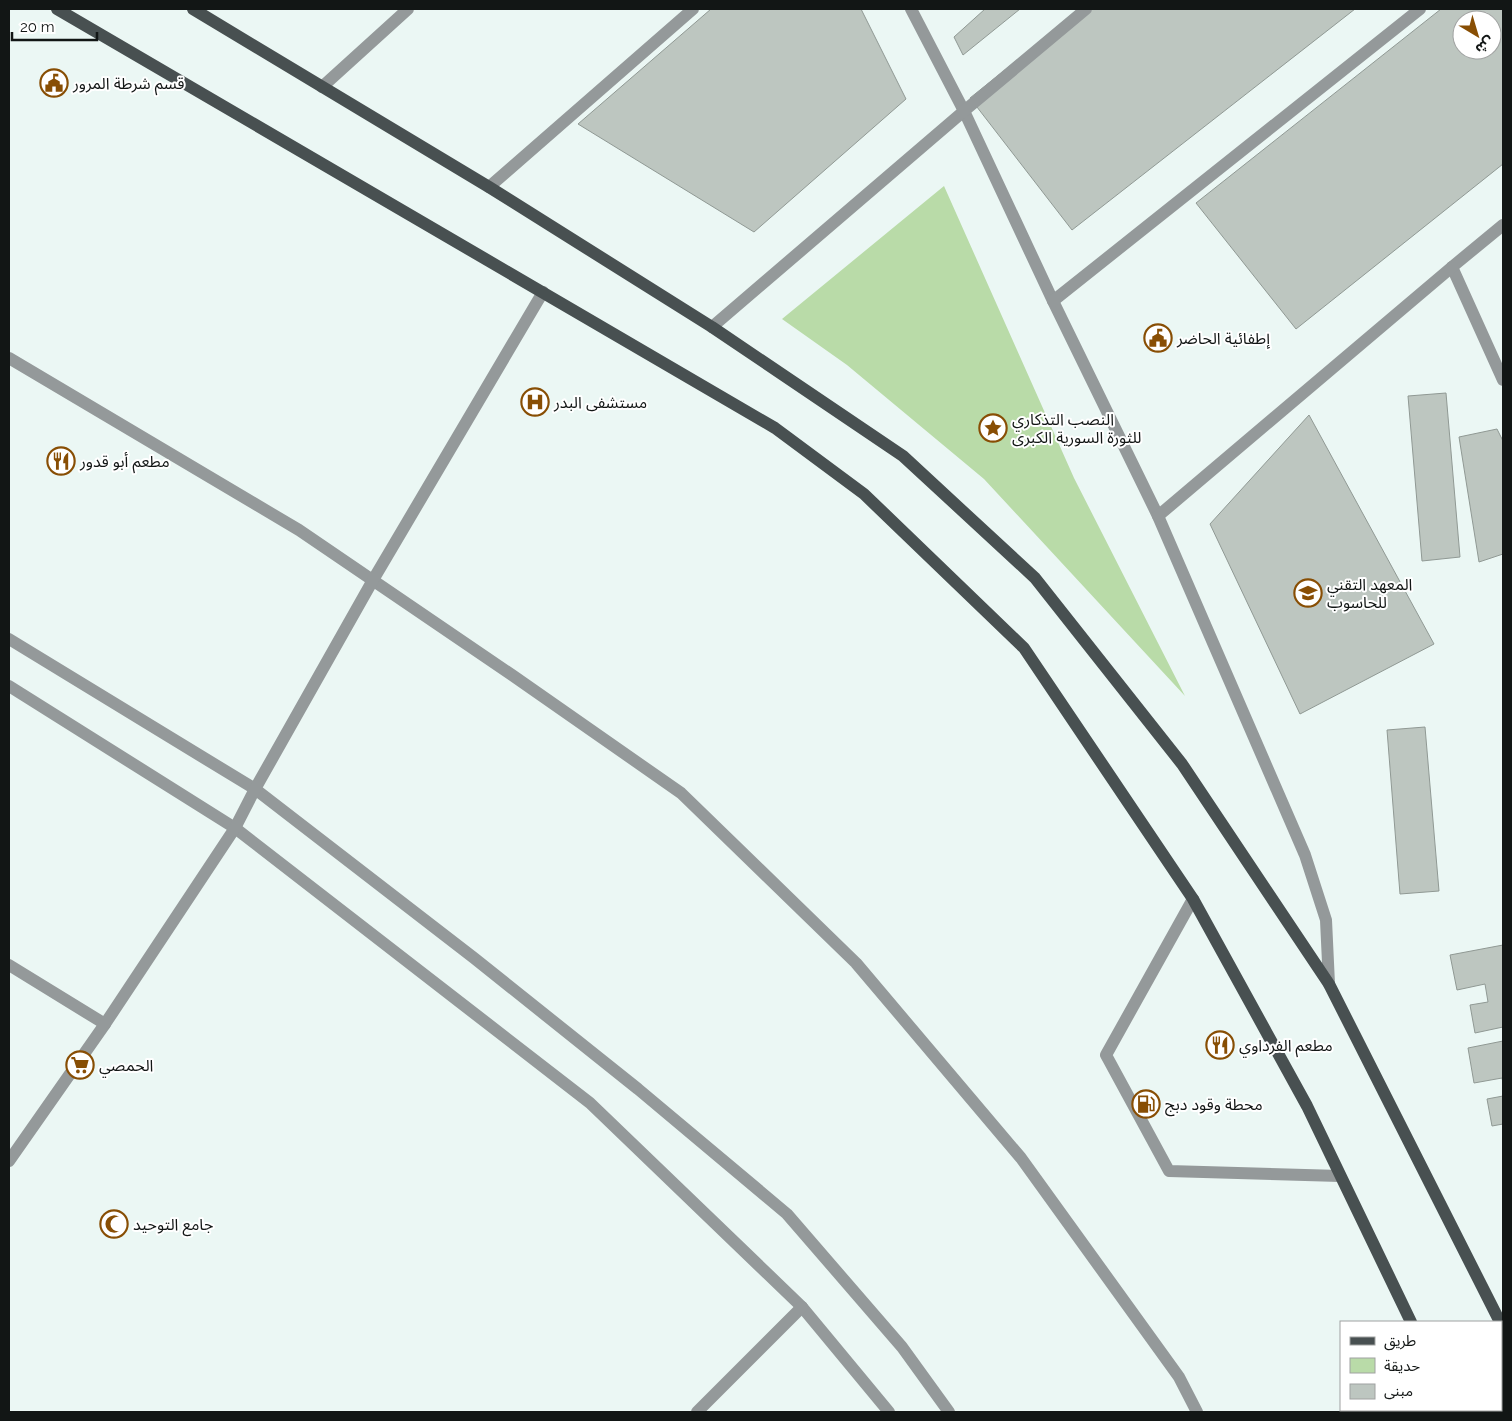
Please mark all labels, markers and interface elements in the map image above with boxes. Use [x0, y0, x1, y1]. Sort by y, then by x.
scale bar [12, 10, 98, 42]
north arrow [1452, 10, 1502, 60]
text: 20 m [20, 18, 55, 36]
text: ش [1473, 33, 1497, 57]
public building icon: قسم شرطة المرور [39, 68, 69, 98]
place label: قسم شرطة المرور [72, 74, 185, 96]
public building icon: إطفائية الحاضر [1143, 323, 1173, 353]
place label: إطفائية الحاضر [1176, 329, 1271, 349]
hospital icon: مستشفى البدر [520, 387, 550, 417]
place label: مستشفى البدر [553, 393, 647, 412]
place label: النصب التذكاري للثورة السورية الكبرى [1012, 410, 1142, 447]
place icon: النصب التذكاري للثورة السورية الكبرى [978, 413, 1008, 443]
restaurant icon: مطعم أبو قدور [46, 446, 76, 476]
place label: مطعم أبو قدور [79, 452, 170, 474]
place label: المعهد التقني للحاسوب [1327, 575, 1412, 612]
school or university icon: المعهد التقني للحاسوب [1293, 578, 1323, 608]
restaurant icon: مطعم الفرداوي [1205, 1030, 1235, 1060]
place label: مطعم الفرداوي [1239, 1036, 1333, 1058]
supermarket icon: الحمصي [65, 1050, 95, 1080]
place label: الحمصي [99, 1056, 153, 1078]
fuel station icon: محطة وقود دبج [1131, 1089, 1161, 1119]
place label: محطة وقود دبج [1165, 1095, 1263, 1117]
mosque icon: جامع التوحيد [99, 1209, 129, 1239]
place label: جامع التوحيد [133, 1215, 213, 1237]
legend [1340, 1321, 1502, 1411]
text: طريق [1384, 1332, 1416, 1351]
text: حديقة [1384, 1357, 1420, 1375]
text: مبنى [1384, 1382, 1413, 1400]

